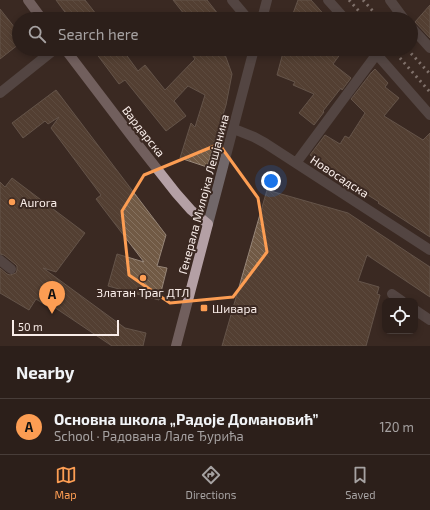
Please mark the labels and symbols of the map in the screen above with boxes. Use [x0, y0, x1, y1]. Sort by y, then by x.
street label: Вардарска [120, 103, 168, 159]
street label: Генерала Милојка Лешјанина [175, 112, 232, 276]
street label: Новосадска [308, 152, 372, 200]
your location [261, 171, 281, 191]
place label: Aurora [20, 195, 57, 209]
marker: Aurora [7, 197, 17, 207]
marker: Златан Траг ДТЛ [138, 273, 148, 283]
pin: A [39, 281, 65, 314]
place label: Златан Траг ДТЛ [97, 285, 189, 299]
place label: Шивара [212, 301, 257, 315]
marker: Шивара [199, 303, 209, 313]
scale bar [12, 318, 119, 337]

